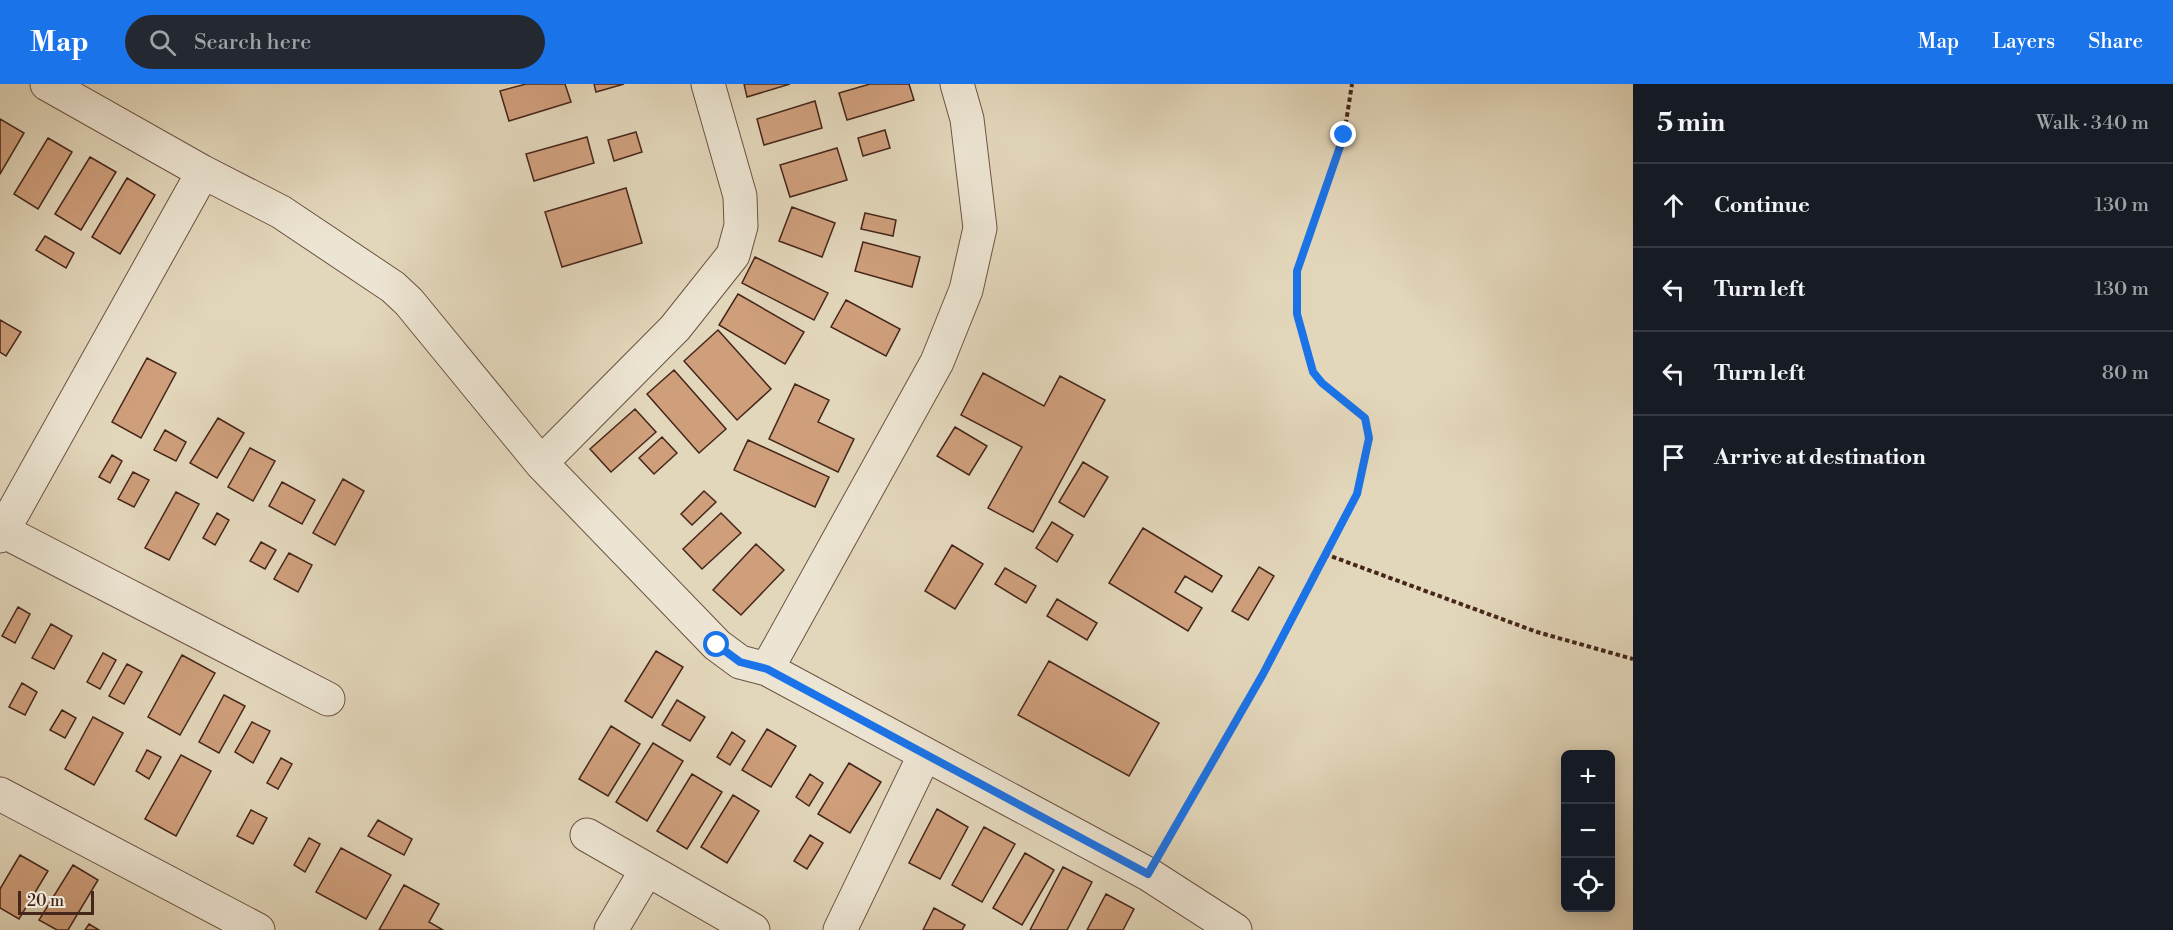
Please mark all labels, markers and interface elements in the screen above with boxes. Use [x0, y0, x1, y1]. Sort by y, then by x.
search box [125, 15, 545, 69]
text: Map [30, 25, 89, 60]
icon: search [146, 26, 179, 59]
text: Search here [194, 29, 311, 56]
text: Map [1918, 29, 1959, 55]
text: Layers [1992, 29, 2055, 55]
text: Share [2088, 29, 2143, 55]
text: 5 min [1657, 107, 1725, 139]
text: Walk · 340 m [2036, 111, 2149, 136]
route end [1330, 121, 1356, 147]
icon: ahead [1657, 189, 1690, 222]
text: Continue [1714, 192, 1810, 219]
text: 130 m [2094, 193, 2149, 218]
icon: left [1657, 273, 1690, 306]
text: Turn left [1714, 276, 1805, 303]
text: 130 m [2094, 277, 2149, 302]
icon: left [1657, 357, 1690, 390]
text: Turn left [1714, 360, 1805, 387]
text: 80 m [2102, 361, 2149, 386]
icon: arrive [1657, 441, 1690, 474]
text: Arrive at destination [1714, 444, 1926, 471]
route start [703, 631, 729, 657]
map controls [1561, 750, 1615, 912]
button: + [1561, 750, 1615, 804]
button: − [1561, 804, 1615, 858]
button: locate [1561, 858, 1615, 912]
scale bar [18, 888, 94, 916]
text: 20 m [27, 891, 64, 911]

